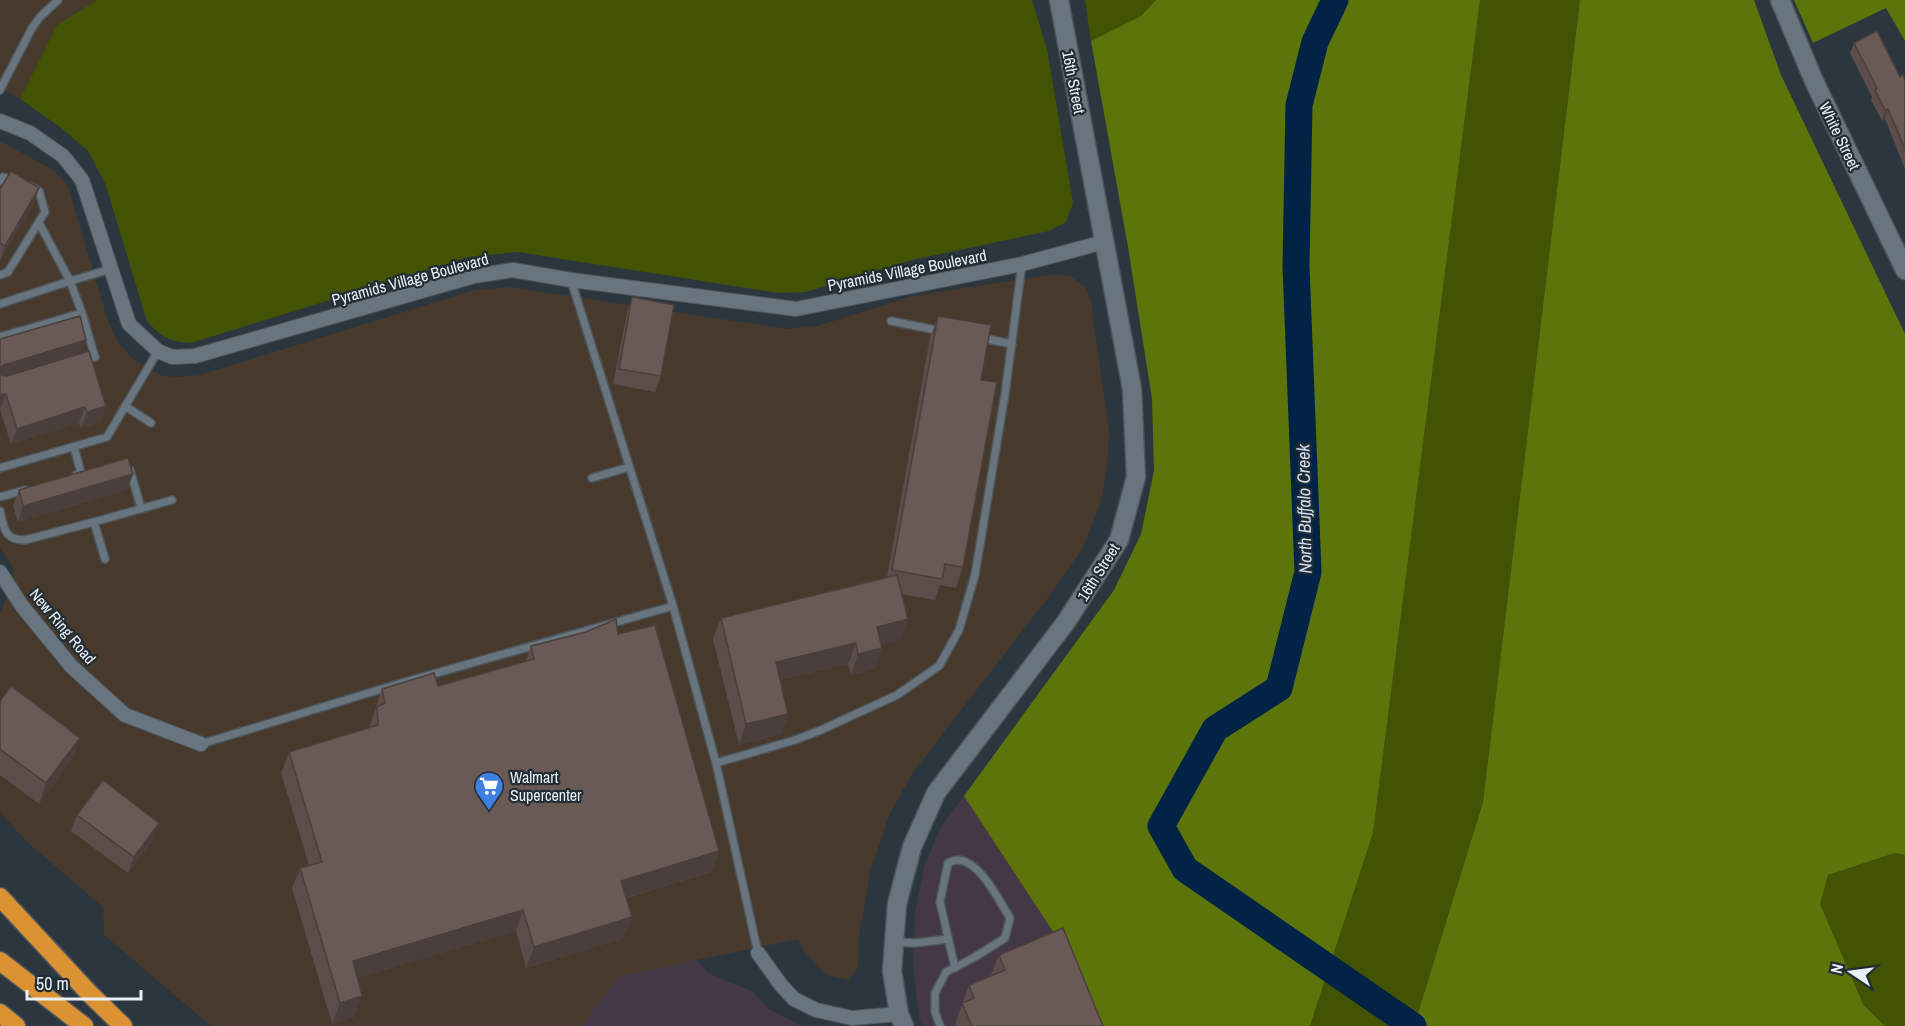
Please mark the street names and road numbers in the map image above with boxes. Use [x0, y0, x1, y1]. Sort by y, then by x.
street label: 16th Street [1057, 48, 1091, 116]
street label: White Street [1814, 98, 1866, 174]
street label: Pyramids Village Boulevard [826, 244, 988, 296]
street label: Pyramids Village Boulevard [329, 247, 491, 311]
street label: 16th Street [1072, 539, 1125, 605]
street label: New Ring Road [25, 583, 101, 669]

